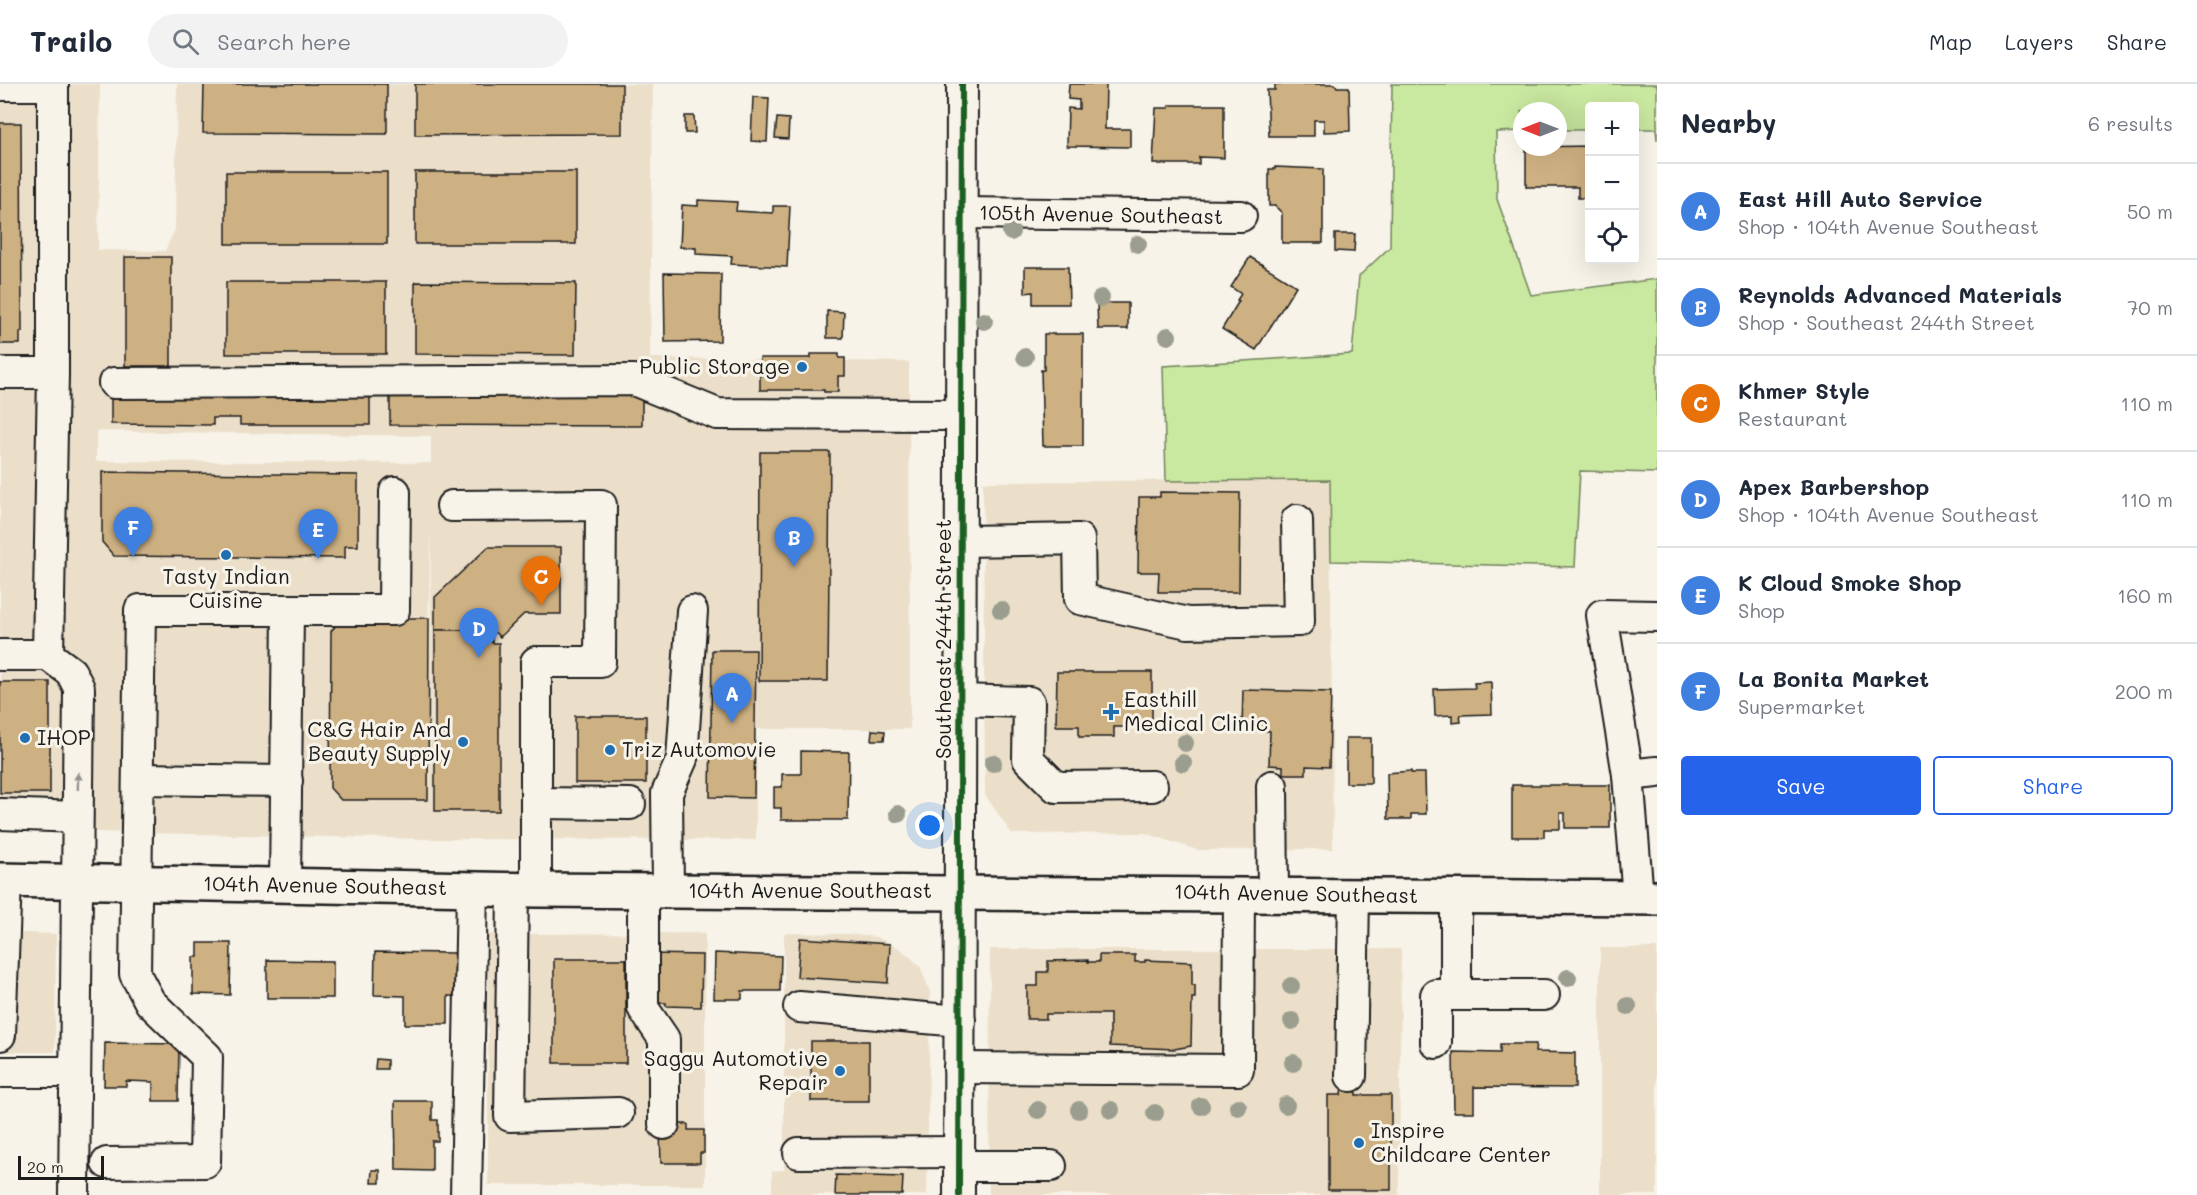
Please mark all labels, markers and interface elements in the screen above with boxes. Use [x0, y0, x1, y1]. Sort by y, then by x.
search box [148, 14, 568, 68]
text: Trailo [30, 23, 112, 59]
icon: search [169, 25, 202, 58]
text: Search here [217, 27, 351, 56]
text: Map [1929, 28, 1972, 55]
text: Layers [2005, 28, 2074, 55]
text: Share [2107, 28, 2167, 55]
north arrow [1513, 102, 1567, 156]
map controls [1585, 102, 1639, 264]
button: + [1585, 102, 1639, 156]
text: Nearby [1681, 106, 1776, 140]
text: 6 results [2088, 110, 2173, 136]
button: − [1585, 156, 1639, 210]
text: East Hill Auto Service [1738, 184, 1982, 213]
street label: 105th Avenue Southeast [979, 198, 1223, 229]
text: A [1694, 198, 1707, 224]
text: 50 m [2127, 198, 2173, 224]
button: locate [1585, 210, 1639, 264]
text: Shop · 104th Avenue Southeast [1738, 213, 2039, 239]
text: Reynolds Advanced Materials [1738, 280, 2062, 309]
text: B [1694, 294, 1707, 320]
text: 70 m [2127, 294, 2173, 320]
text: Shop · Southeast 244th Street [1738, 309, 2035, 335]
place label: Public Storage [639, 352, 790, 379]
marker: Public Storage [795, 360, 809, 374]
text: Khmer Style [1738, 376, 1870, 405]
text: C [1693, 390, 1708, 416]
text: 110 m [2120, 390, 2173, 416]
text: Restaurant [1738, 405, 1848, 431]
text: Apex Barbershop [1738, 472, 1929, 501]
text: D [1693, 486, 1708, 512]
text: 110 m [2120, 486, 2173, 512]
text: Shop · 104th Avenue Southeast [1738, 501, 2039, 527]
pin: F [114, 508, 152, 557]
pin: E [298, 510, 338, 559]
pin: B [774, 518, 814, 567]
street label: Southeast 244th Street [929, 519, 956, 759]
marker: Tasty Indian Cuisine [219, 548, 233, 562]
pin: C [522, 556, 560, 606]
place label: Tasty Indian Cuisine [162, 562, 290, 613]
text: K Cloud Smoke Shop [1738, 568, 1962, 597]
text: E [1694, 582, 1707, 608]
text: 160 m [2117, 582, 2173, 608]
text: Shop [1738, 597, 1785, 623]
pin: D [460, 608, 498, 658]
text: La Bonita Market [1738, 664, 1929, 693]
pin: A [712, 674, 752, 723]
text: F [1694, 678, 1707, 704]
text: 200 m [2115, 678, 2173, 704]
place label: Easthill Medical Clinic [1124, 685, 1268, 736]
text: Supermarket [1738, 693, 1865, 719]
marker: Easthill Medical Clinic [1102, 703, 1120, 721]
place label: C&G Hair And Beauty Supply [307, 715, 451, 766]
place label: IHOP [37, 723, 91, 750]
marker: IHOP [18, 731, 32, 745]
marker: C&G Hair And Beauty Supply [456, 735, 470, 749]
place label: Triz Automovie [622, 735, 777, 762]
marker: Triz Automovie [603, 743, 617, 757]
button: Save [1681, 756, 1921, 815]
button: Share [1933, 756, 2173, 815]
one-way arrow [73, 772, 83, 791]
your location [915, 811, 944, 840]
street label: 104th Avenue Southeast [203, 869, 447, 900]
street label: 104th Avenue Southeast [688, 876, 932, 903]
street label: 104th Avenue Southeast [1174, 877, 1418, 908]
place label: Saggu Automotive Repair [644, 1044, 828, 1095]
marker: Saggu Automotive Repair [833, 1064, 847, 1078]
place label: Inspire Childcare Center [1371, 1116, 1551, 1167]
marker: Inspire Childcare Center [1352, 1136, 1366, 1150]
scale bar [18, 1153, 104, 1180]
text: 20 m [27, 1156, 64, 1177]

